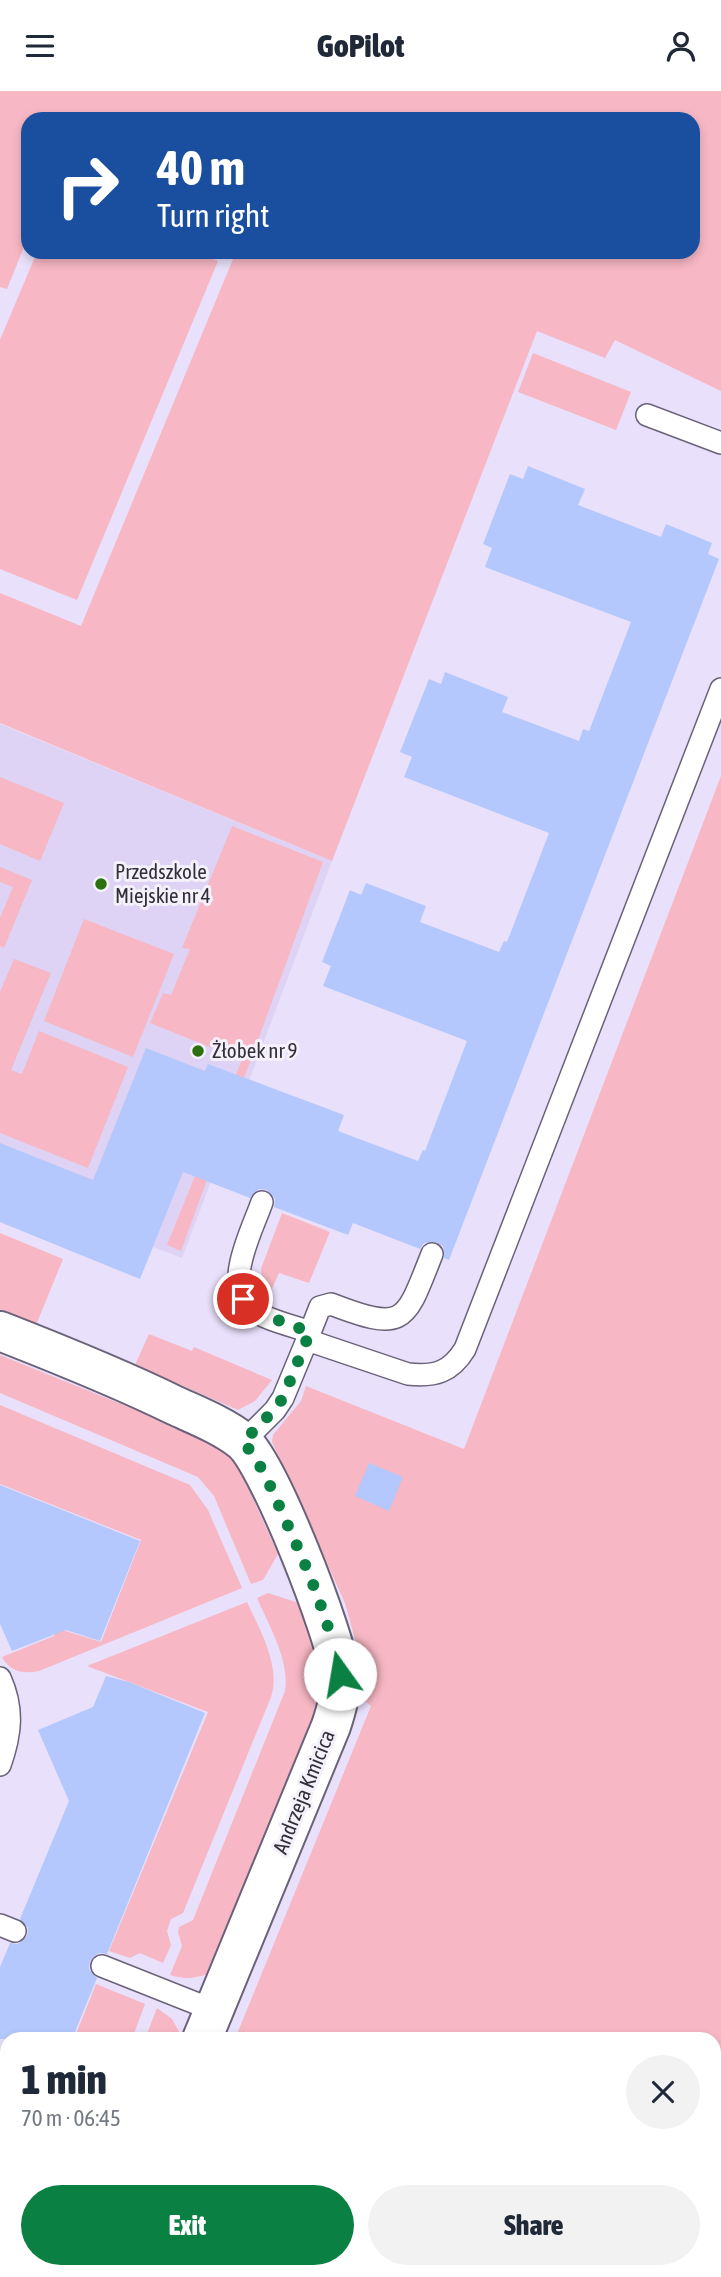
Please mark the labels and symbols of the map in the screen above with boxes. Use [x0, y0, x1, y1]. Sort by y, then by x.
place label: Przedszkole Miejskie nr 4 [115, 859, 211, 907]
marker: Przedszkole Miejskie nr 4 [93, 876, 109, 892]
place label: Żłobek nr 9 [212, 1038, 297, 1062]
marker: Żłobek nr 9 [190, 1043, 206, 1059]
pin [213, 1269, 273, 1329]
position arrow [303, 1637, 377, 1711]
street label: Andrzeja Kmicica [267, 1726, 339, 1857]

